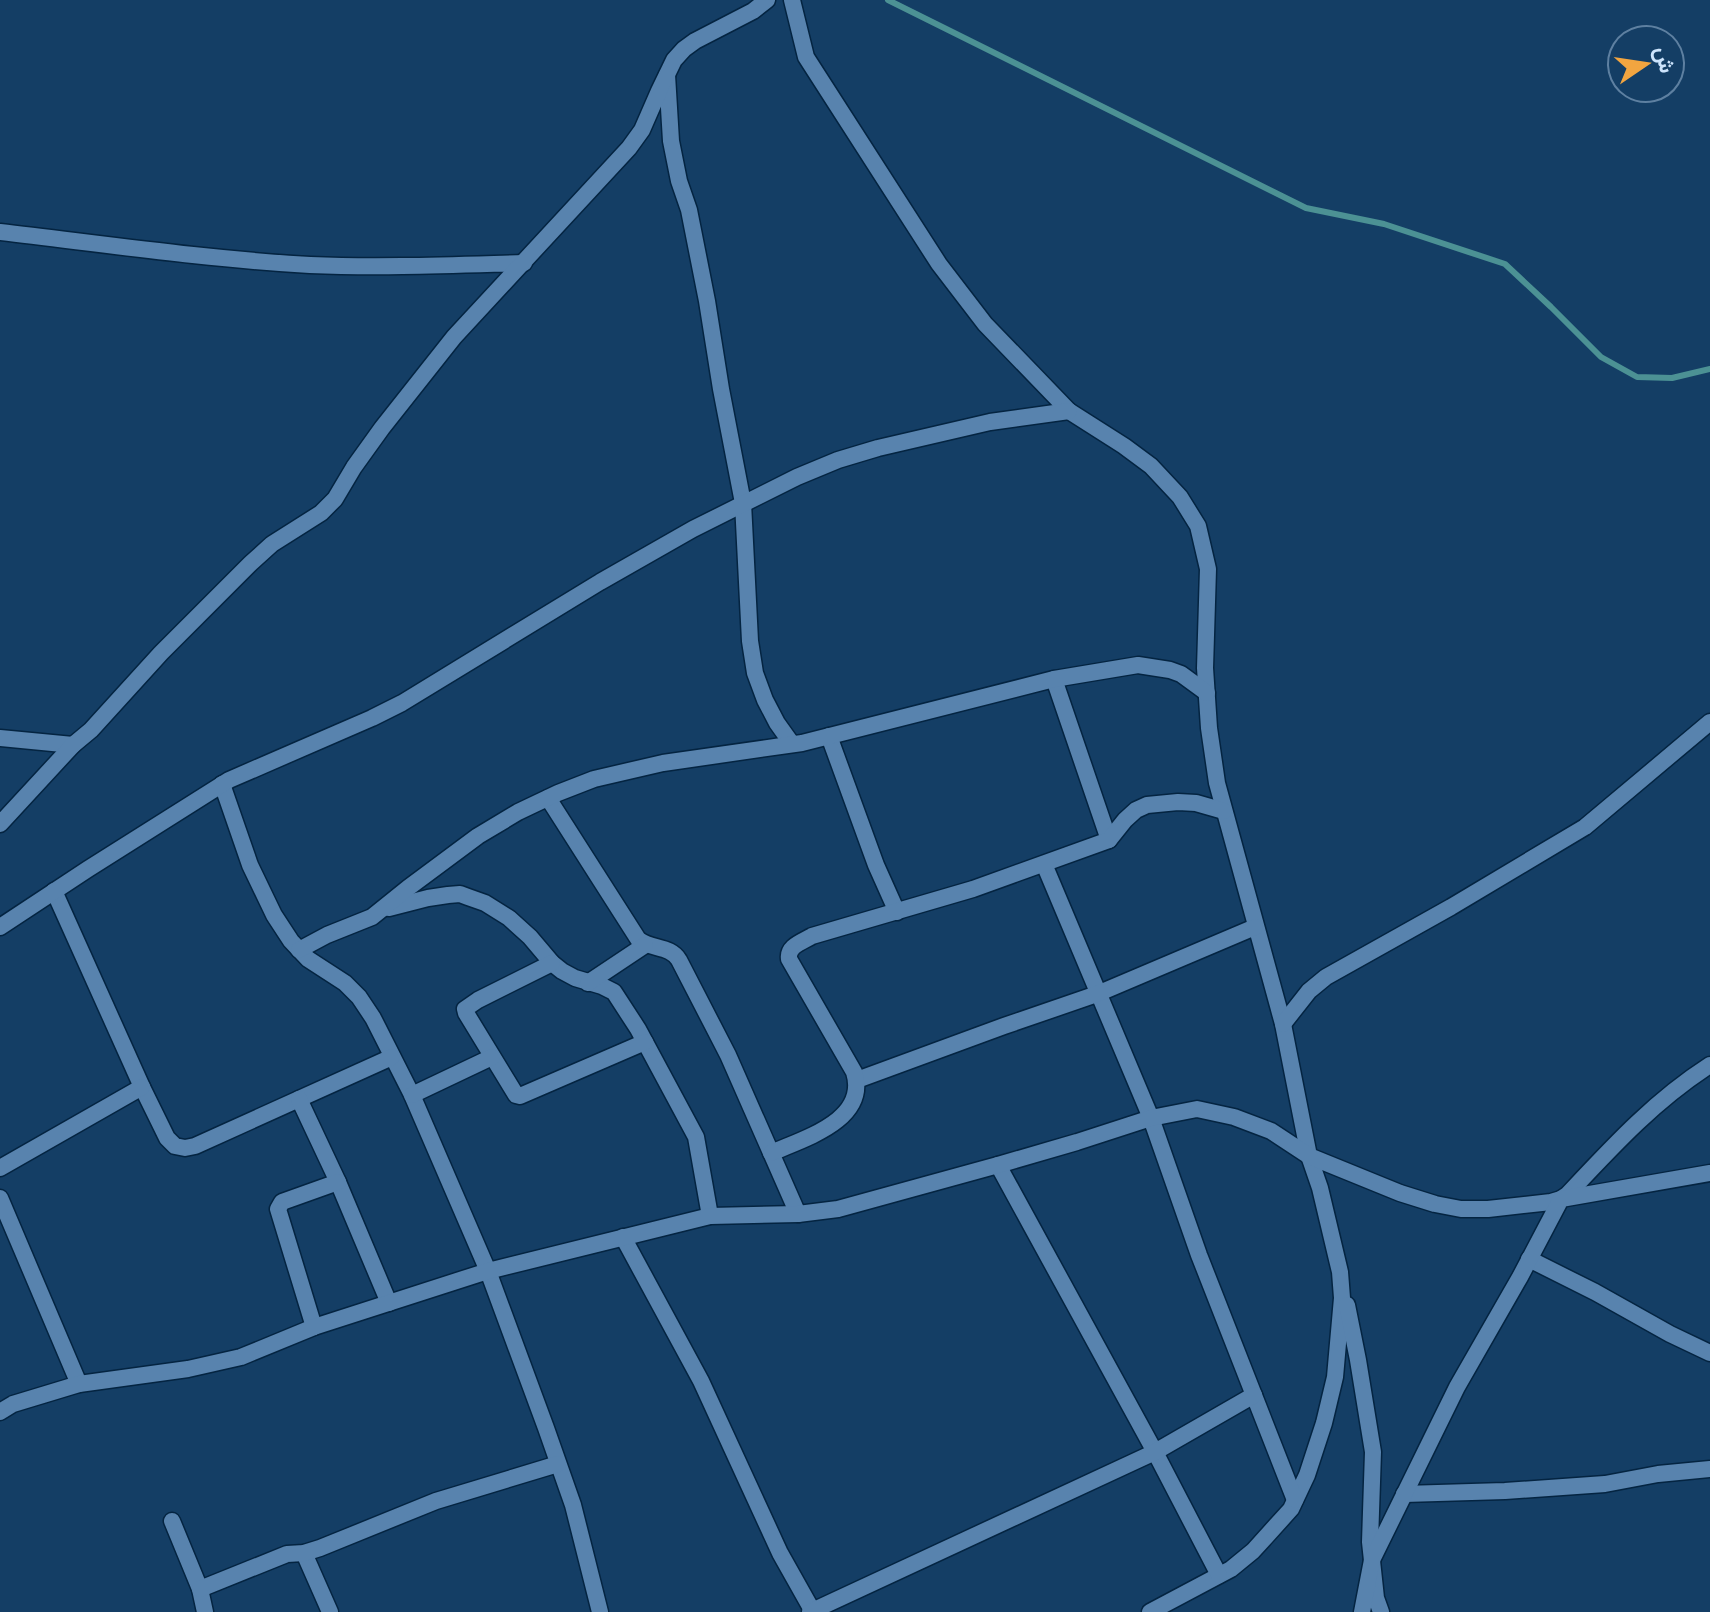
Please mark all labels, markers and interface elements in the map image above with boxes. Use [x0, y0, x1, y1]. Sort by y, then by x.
north arrow [1606, 24, 1686, 104]
text: ش [1649, 44, 1681, 76]

